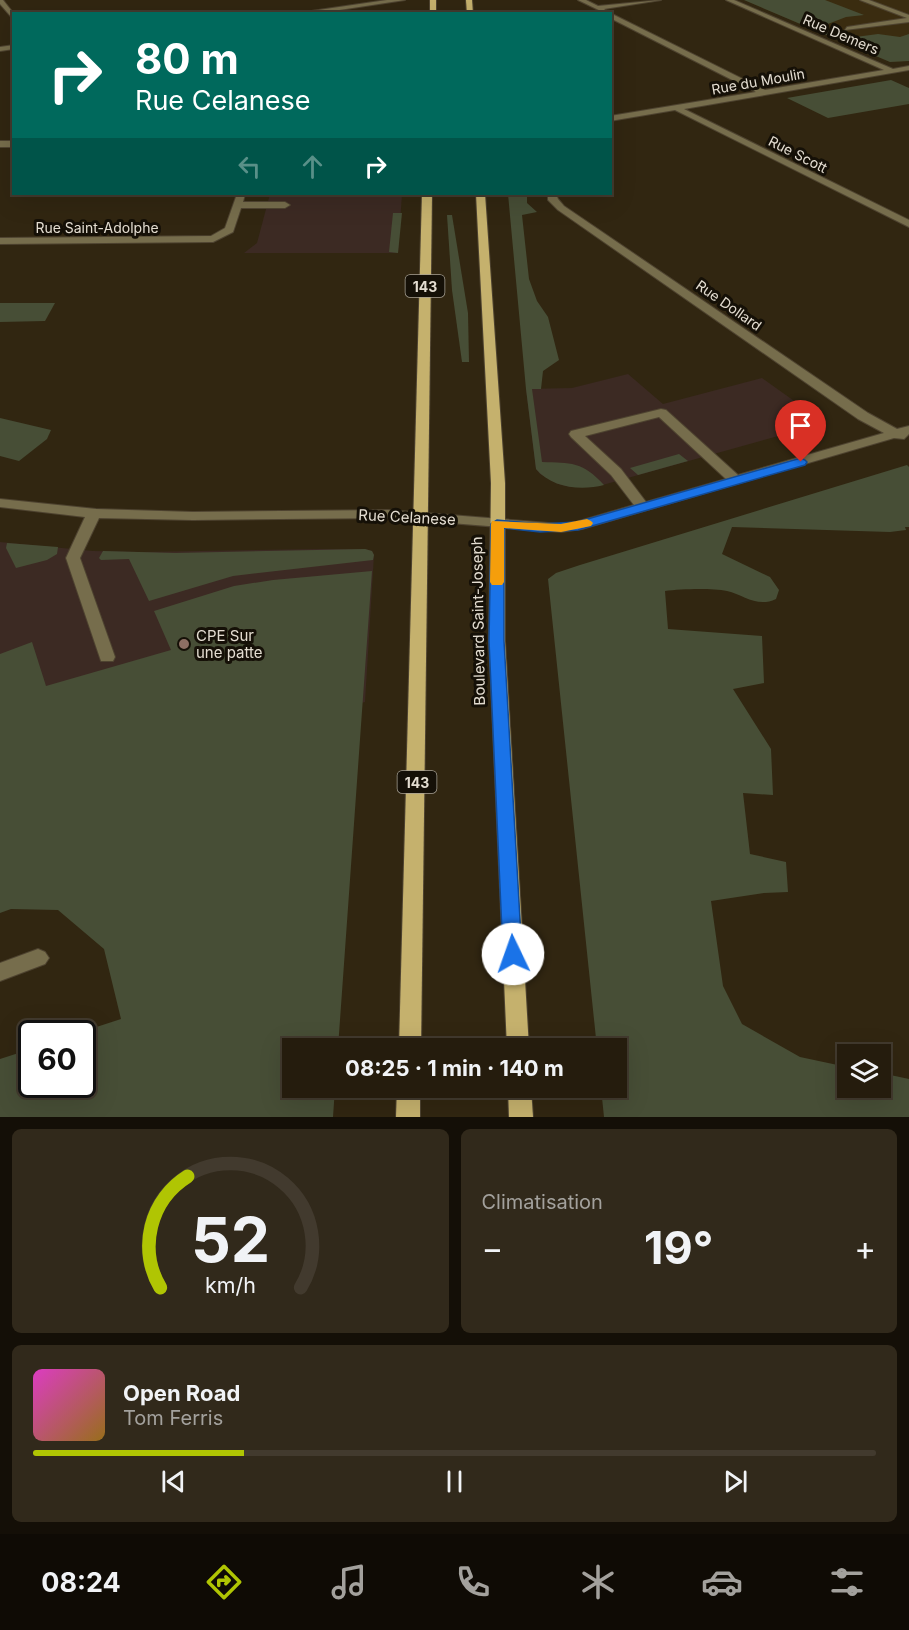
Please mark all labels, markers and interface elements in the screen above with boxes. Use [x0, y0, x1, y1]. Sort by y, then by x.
street label: Rue Demers [801, 10, 881, 58]
text: 80 m [135, 33, 239, 84]
icon: right [36, 36, 114, 114]
street label: Rue du Moulin [710, 64, 806, 98]
text: Rue Celanese [135, 84, 311, 117]
street label: Rue Scott [766, 132, 831, 176]
icon: left [233, 150, 266, 183]
icon: ahead [296, 150, 329, 183]
icon: right [359, 150, 392, 183]
street label: Rue Saint-Adolphe [35, 219, 159, 236]
road number: 143 [406, 275, 444, 297]
street label: Rue Dollard [693, 276, 765, 334]
pin [775, 400, 826, 462]
icon: arrive [784, 409, 817, 442]
street label: Rue Celanese [358, 505, 456, 529]
street label: Boulevard Saint-Joseph [467, 536, 489, 706]
place label: CPE Sur une patte [196, 626, 263, 662]
marker: CPE Sur une patte [177, 637, 191, 651]
road number: 143 [398, 771, 436, 793]
position arrow [481, 922, 545, 986]
speed limit sign: 60 [18, 1020, 96, 1098]
map controls [837, 1044, 891, 1098]
button: layers [837, 1044, 891, 1098]
text: 08:25 · 1 min · 140 m [345, 1055, 564, 1081]
text: Climatisation [482, 1190, 603, 1214]
text: 52 [191, 1202, 270, 1277]
text: 19° [644, 1220, 713, 1275]
text: − [482, 1228, 503, 1268]
text: + [854, 1228, 876, 1268]
text: km/h [205, 1272, 256, 1298]
text: Open Road [123, 1380, 240, 1406]
text: Tom Ferris [123, 1406, 223, 1430]
icon: previous [157, 1465, 190, 1498]
icon: pause [438, 1465, 471, 1498]
icon: next [719, 1465, 752, 1498]
icon: directions [203, 1561, 245, 1603]
icon: music [328, 1561, 370, 1603]
icon: phone [452, 1561, 494, 1603]
icon: climate [577, 1561, 619, 1603]
icon: car [701, 1561, 743, 1603]
icon: filters [826, 1561, 868, 1603]
text: 08:24 [41, 1566, 121, 1599]

